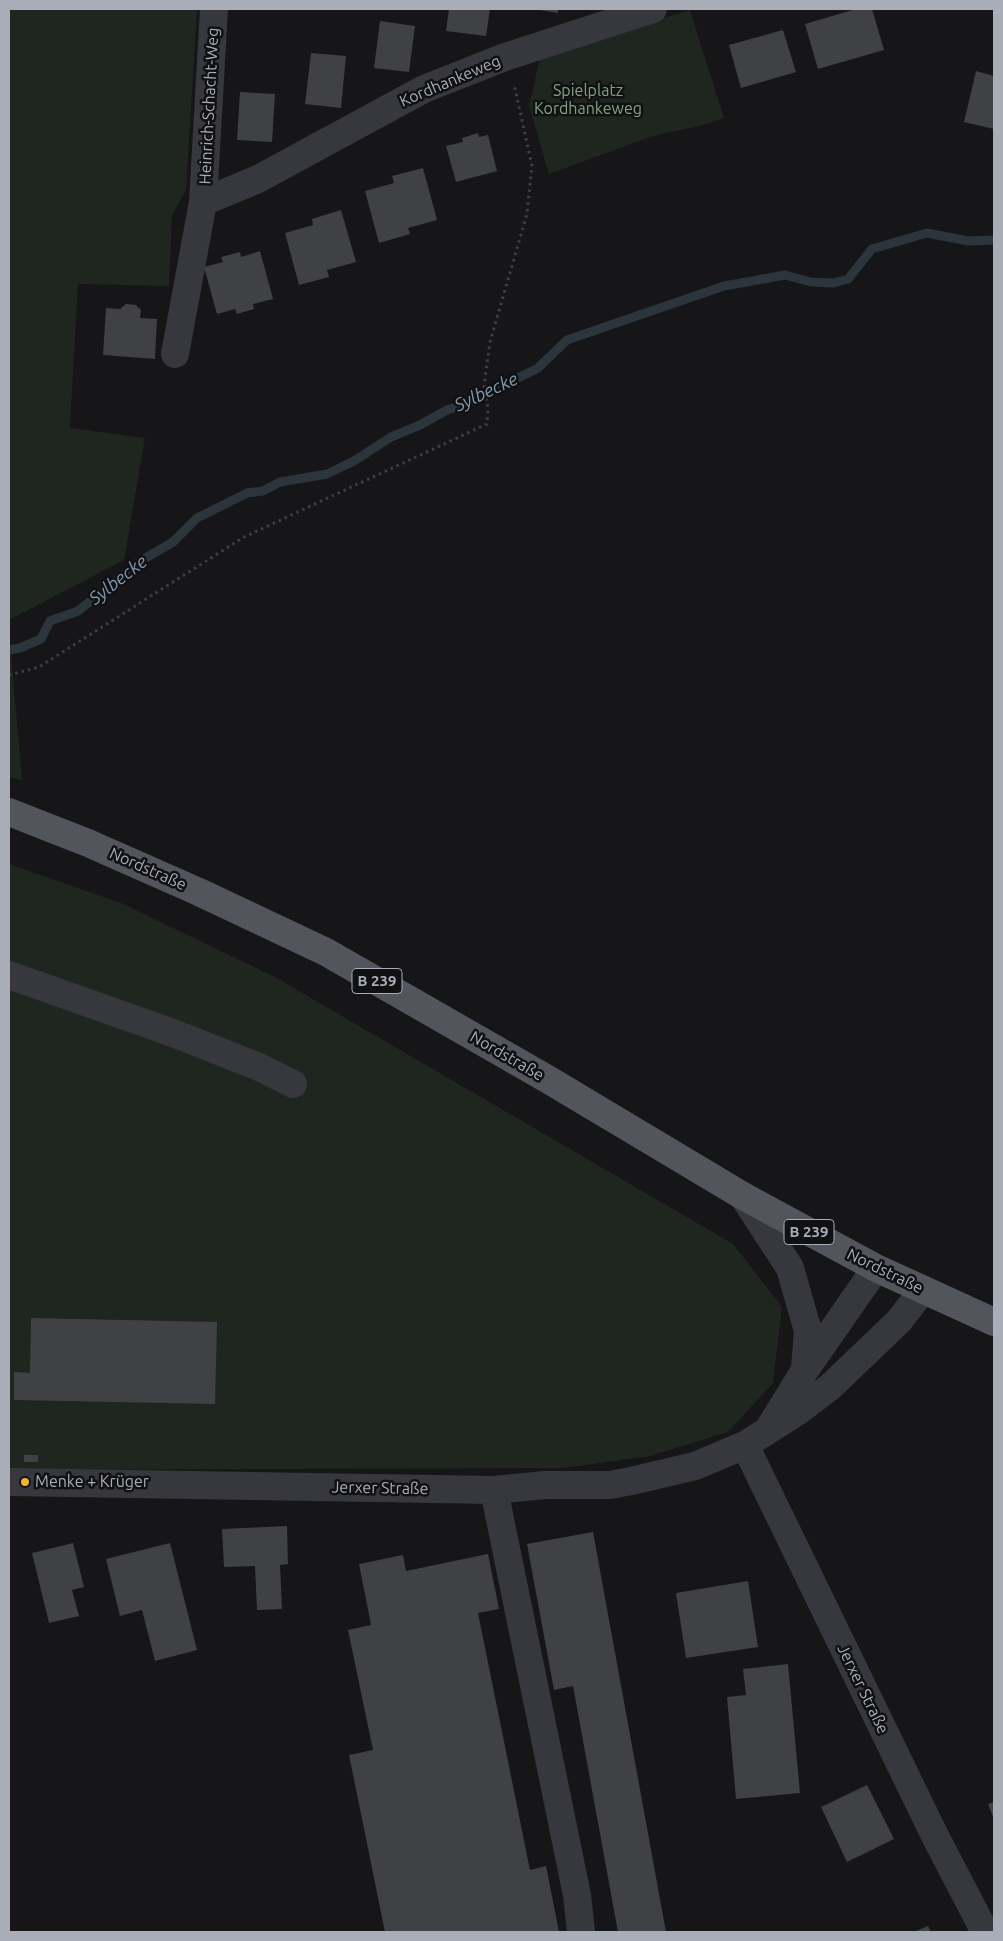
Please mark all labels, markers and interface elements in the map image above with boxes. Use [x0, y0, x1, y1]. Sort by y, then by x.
street label: Heinrich-Schacht-Weg [195, 27, 223, 185]
street label: Kordhankeweg [397, 51, 503, 111]
park label: Spielplatz Kordhankeweg [534, 81, 642, 119]
water label: Sylbecke [451, 368, 521, 416]
water label: Sylbecke [85, 551, 151, 609]
street label: Nordstraße [107, 844, 189, 894]
road number: B 239 [352, 968, 402, 994]
street label: Nordstraße [467, 1027, 547, 1085]
road number: B 239 [784, 1220, 834, 1244]
street label: Nordstraße [844, 1244, 926, 1298]
place label: Menke + Krüger [35, 1472, 149, 1492]
marker: Menke + Krüger [19, 1476, 31, 1488]
street label: Jerxer Straße [331, 1478, 429, 1498]
street label: Jerxer Straße [833, 1641, 893, 1737]

